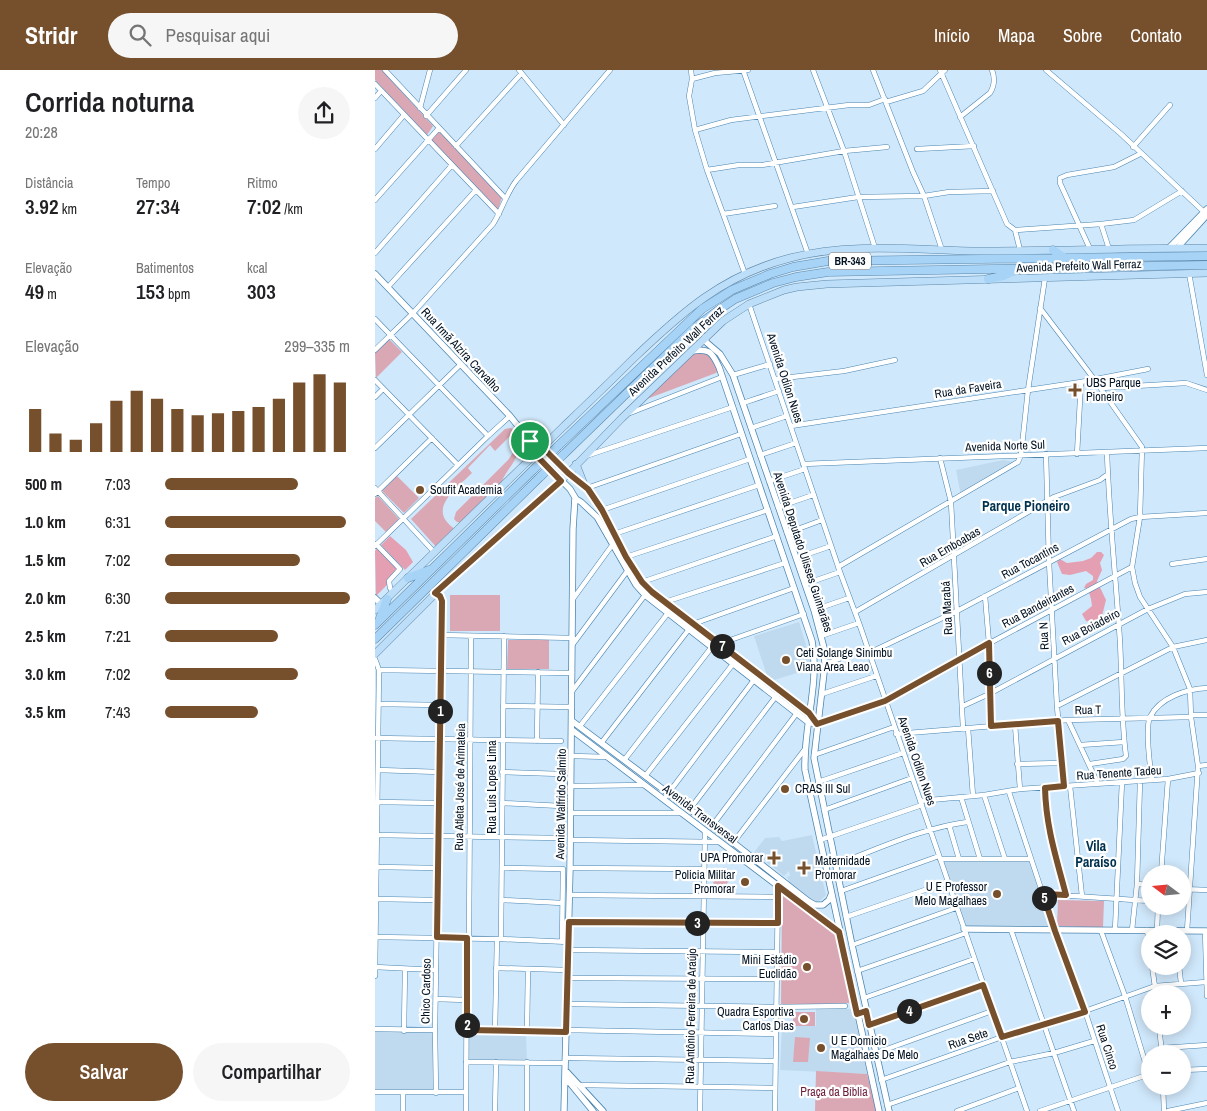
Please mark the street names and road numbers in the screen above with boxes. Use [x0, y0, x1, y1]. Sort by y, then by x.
road number: BR-343 [829, 252, 871, 270]
street label: Avenida Prefeito Wall Ferraz [1015, 256, 1142, 276]
street label: Avenida Prefeito Wall Ferraz [624, 302, 727, 400]
street label: Rua Irmã Alzira Carvalho [418, 304, 504, 396]
street label: Avenida Odilon Nues [763, 330, 807, 425]
street label: Rua da Faveira [933, 376, 1003, 402]
street label: Avenida Norte Sul [964, 437, 1045, 455]
street label: Avenida Deputado Ulisses Guimarães [769, 469, 837, 634]
street label: Rua Emboabas [917, 523, 983, 571]
street label: Rua Tocantins [999, 539, 1062, 583]
street label: Rua Marabá [938, 580, 956, 635]
street label: Rua Bandeirantes [999, 580, 1077, 632]
street label: Rua Boiadeiro [1059, 605, 1123, 649]
street label: Rua N [1035, 622, 1053, 650]
street label: Rua T [1075, 702, 1101, 718]
street label: Avenida Odilon Nues [894, 713, 940, 808]
street label: Rua Atleta José de Arimateia [451, 723, 469, 851]
street label: Rua Luís Lopes Lima [484, 740, 500, 834]
street label: Avenida Walfrido Salmito [552, 748, 570, 861]
street label: Rua Tenente Tadeu [1076, 762, 1162, 784]
street label: Avenida Transversal [659, 780, 741, 847]
street label: Rua Antônio Ferreira de Araújo [682, 948, 700, 1084]
street label: Chico Cardoso [417, 958, 435, 1024]
street label: Rua Cinco [1092, 1022, 1122, 1072]
street label: Rua Sete [946, 1025, 990, 1053]

